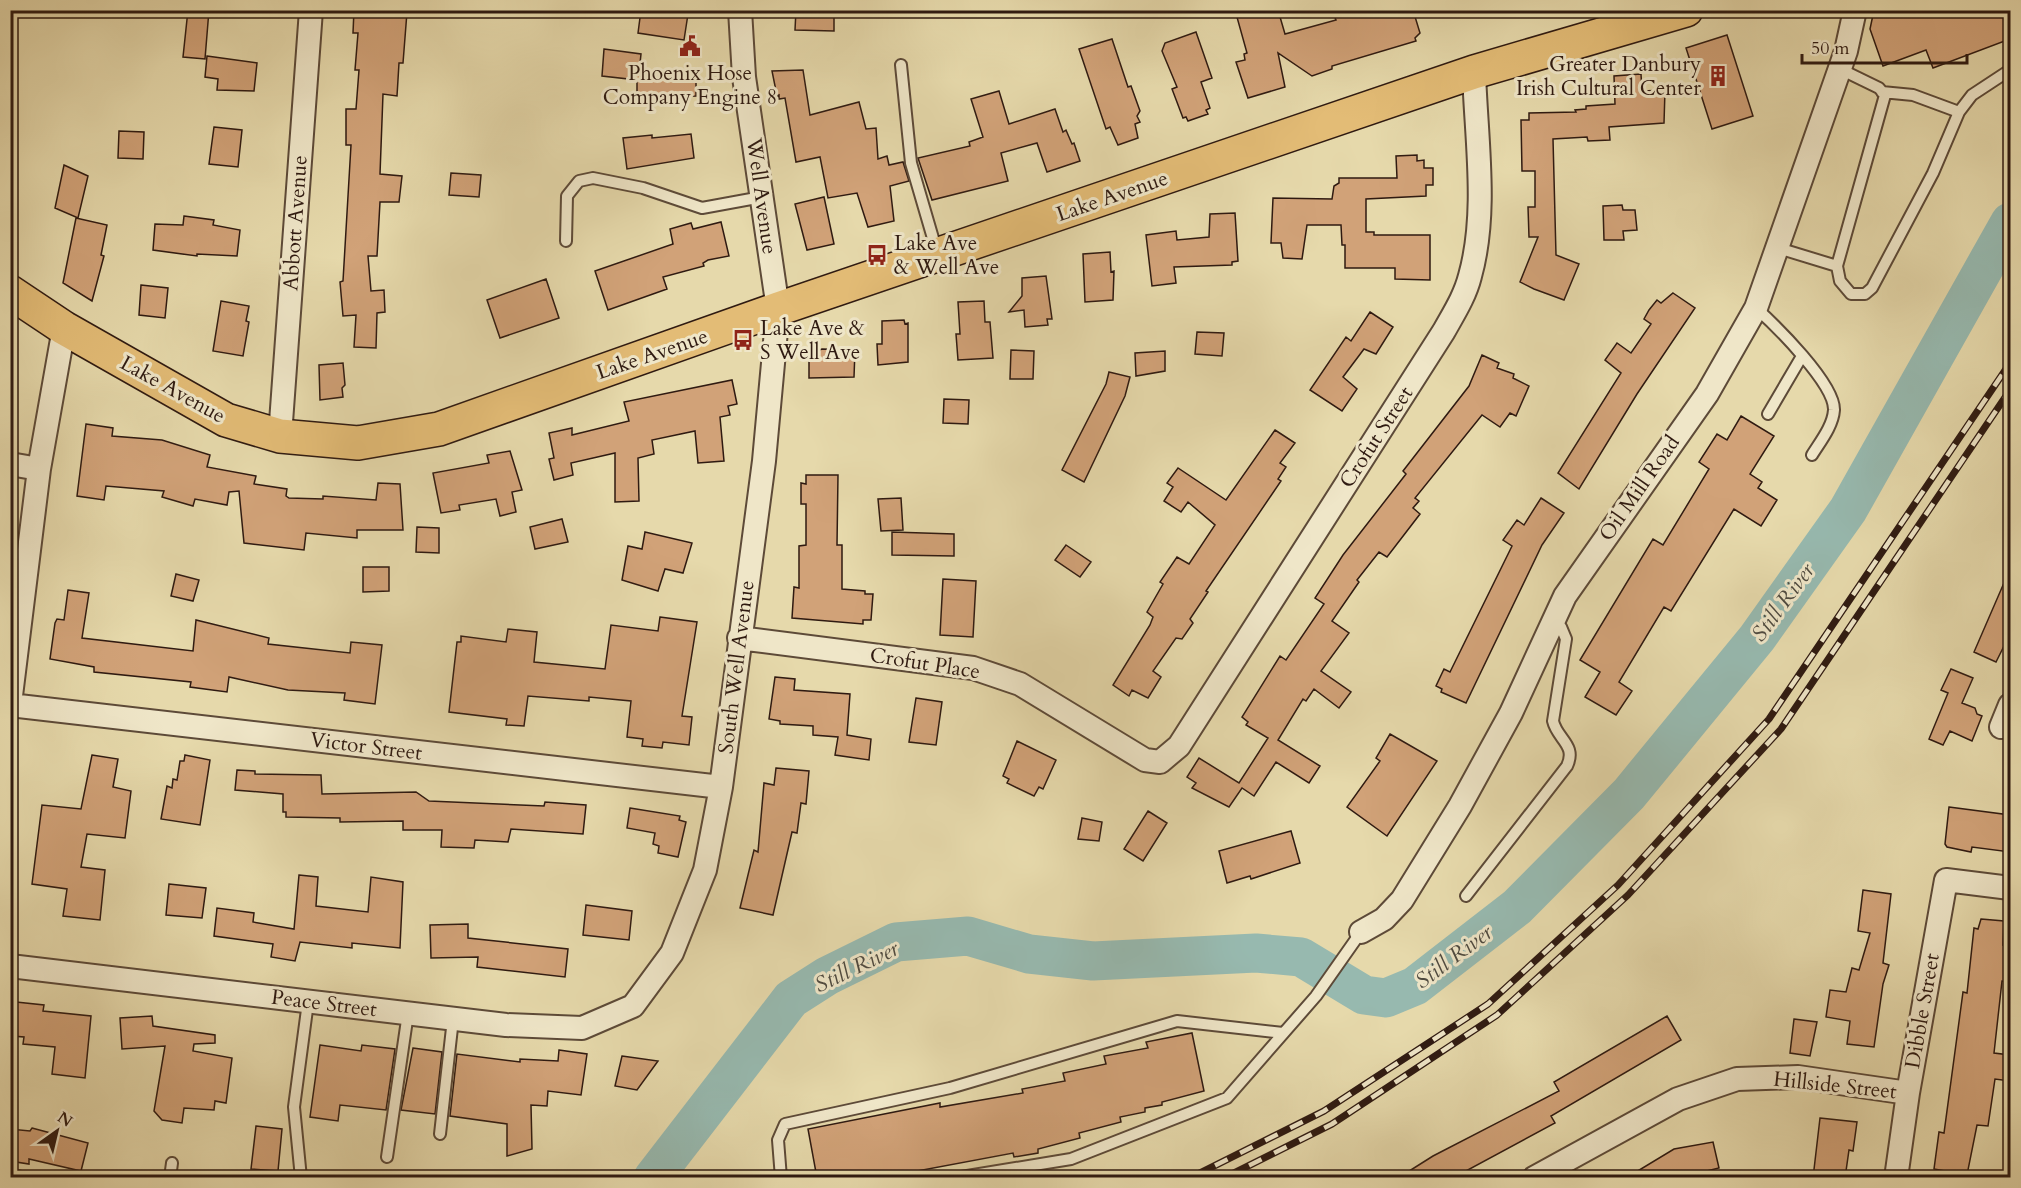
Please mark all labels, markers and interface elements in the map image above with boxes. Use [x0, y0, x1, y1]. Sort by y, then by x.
scale bar [1802, 27, 1967, 65]
public building icon: Phoenix Hose Company Engine 8 [678, 34, 702, 58]
text: 50 m [1811, 36, 1850, 61]
place label: Greater Danbury Irish Cultural Center [1516, 50, 1701, 103]
place label: Phoenix Hose Company Engine 8 [603, 59, 777, 112]
building icon: Greater Danbury Irish Cultural Center [1706, 64, 1730, 88]
street label: Well Avenue [739, 135, 784, 256]
street label: Abbott Avenue [276, 154, 315, 292]
street label: Lake Avenue [1052, 164, 1172, 229]
place label: Lake Ave & Well Ave [894, 229, 999, 282]
bus stop icon: Lake Ave & Well Ave [865, 243, 889, 267]
place label: Lake Ave & S Well Ave [760, 314, 865, 367]
street label: Lake Avenue [592, 322, 712, 387]
bus stop icon: Lake Ave & S Well Ave [731, 328, 755, 352]
street label: Lake Avenue [115, 349, 231, 430]
street label: Crofut Street [1333, 381, 1420, 494]
street label: Oil Mill Road [1592, 430, 1687, 547]
water label: Still River [1744, 557, 1822, 648]
street label: South Well Avenue [711, 579, 762, 755]
street label: Crofut Place [868, 640, 982, 687]
street label: Victor Street [308, 725, 424, 768]
water label: Still River [1409, 917, 1499, 996]
water label: Still River [809, 933, 904, 1000]
street label: Dibble Street [1898, 951, 1947, 1071]
street label: Peace Street [269, 983, 379, 1024]
street label: Hillside Street [1772, 1065, 1898, 1106]
north arrow [27, 1101, 87, 1161]
text: N [53, 1106, 77, 1132]

